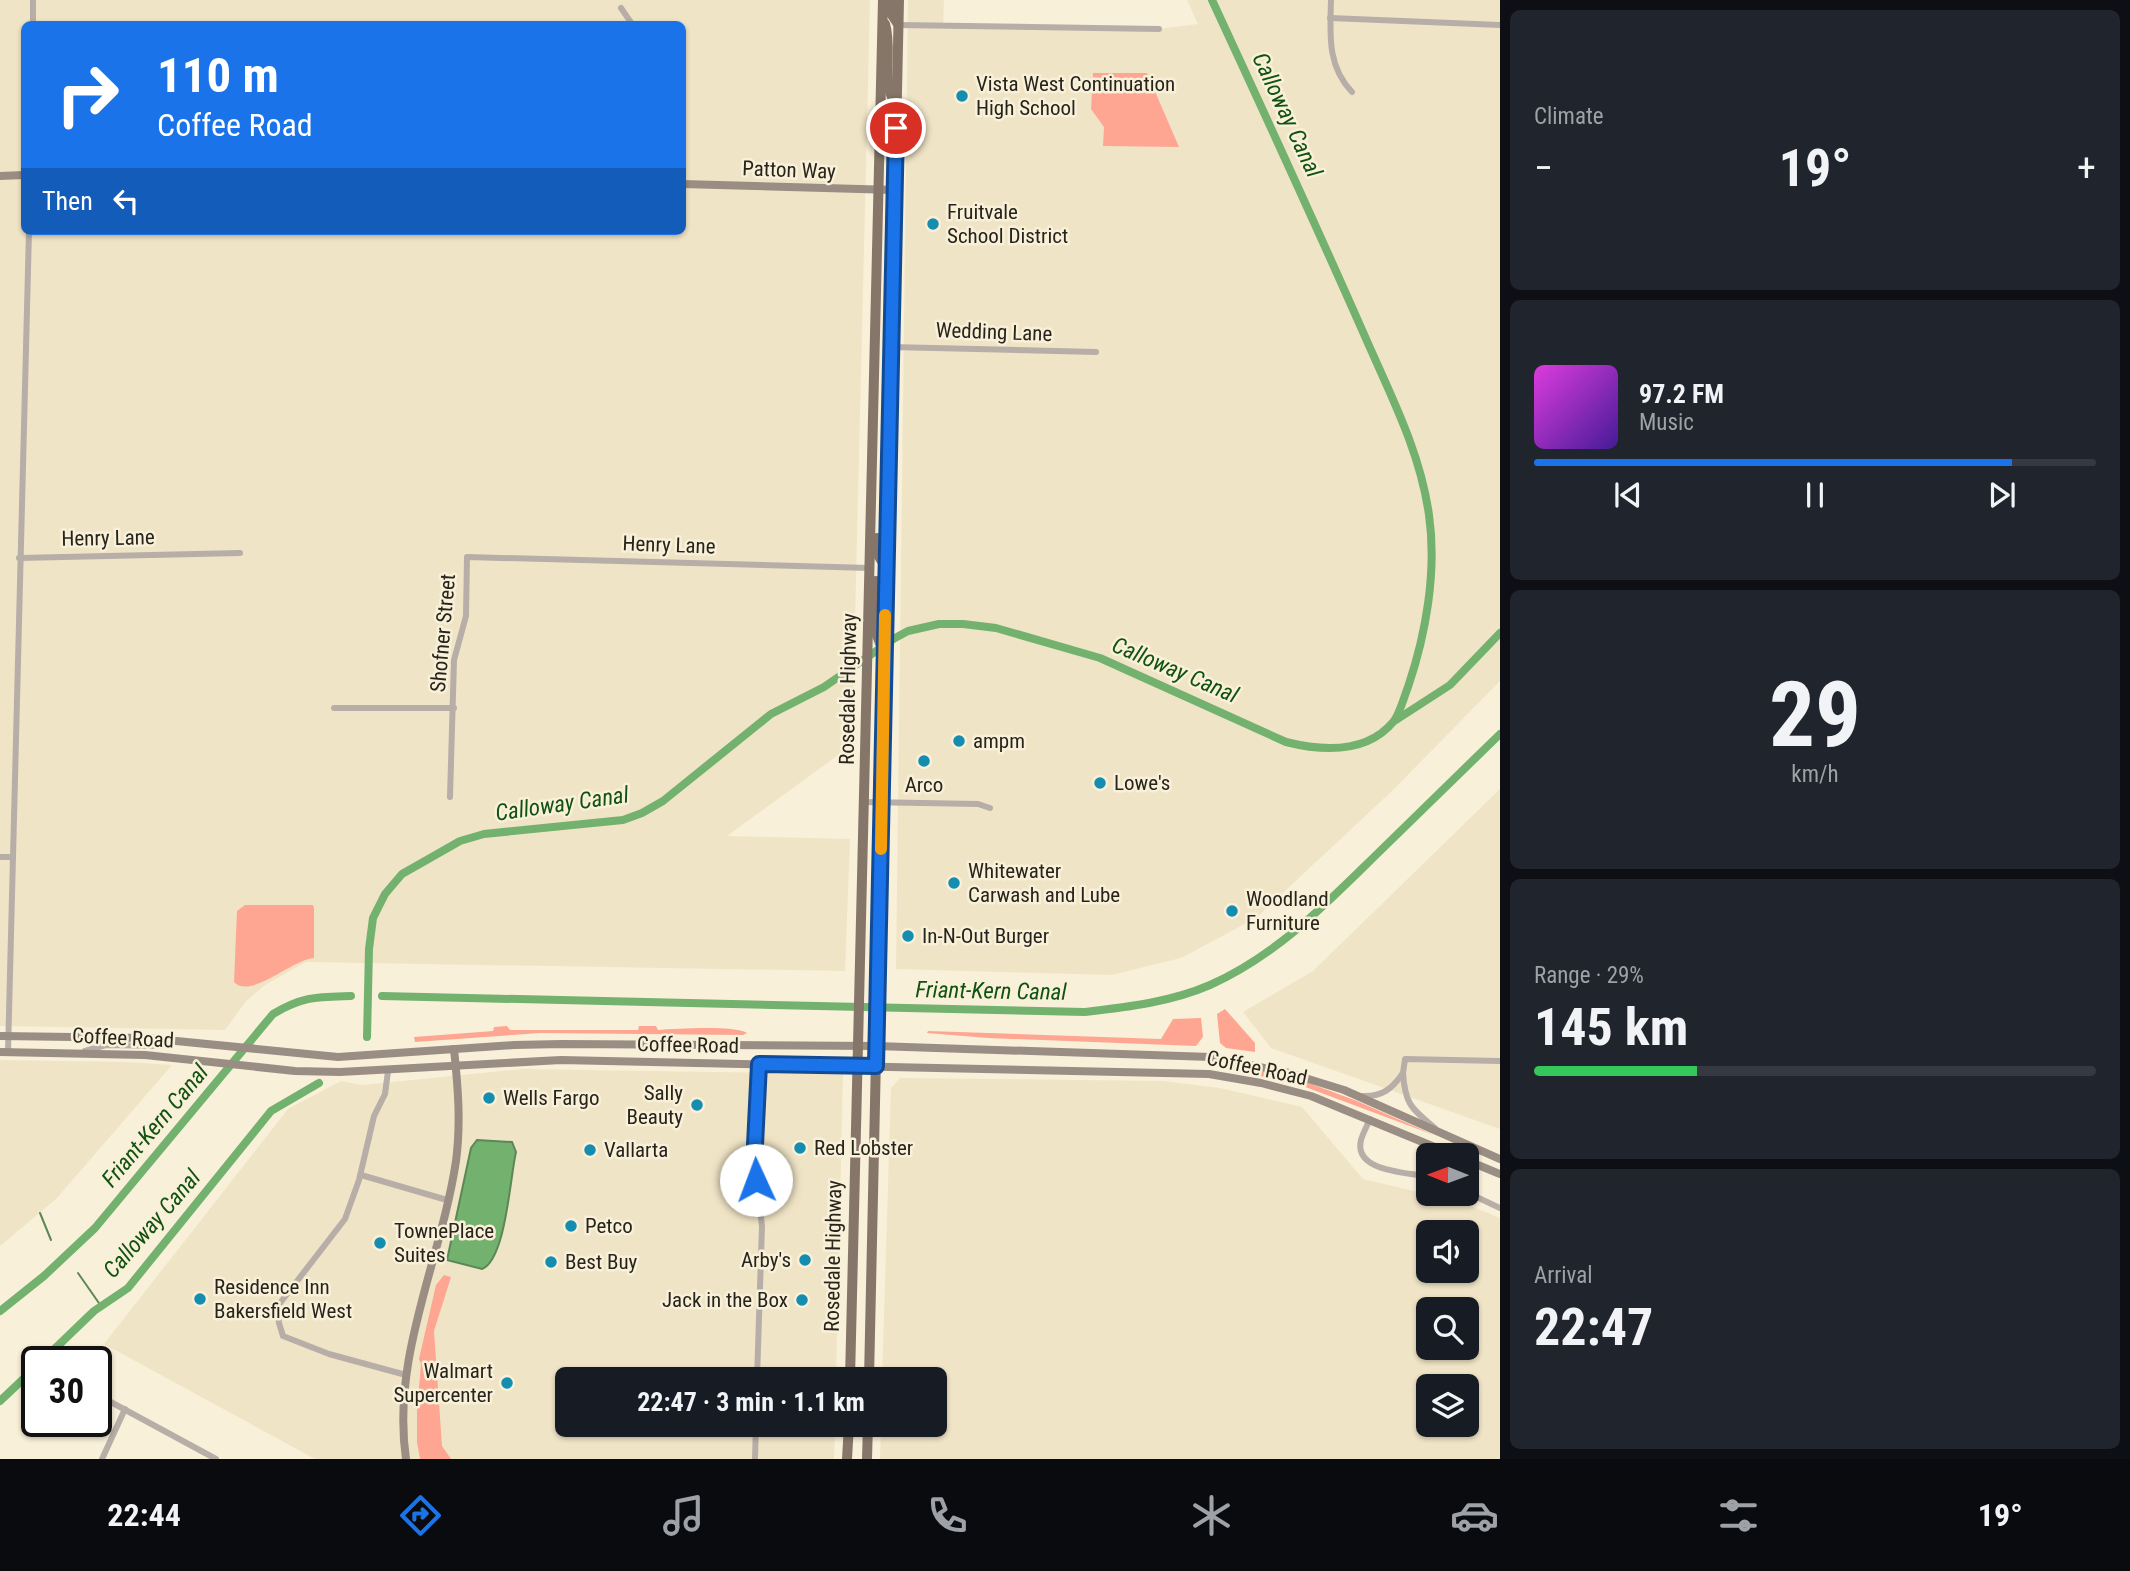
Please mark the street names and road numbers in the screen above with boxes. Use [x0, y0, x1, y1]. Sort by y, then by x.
street label: Patton Way [742, 156, 836, 184]
street label: Wedding Lane [935, 318, 1053, 346]
street label: Henry Lane [61, 525, 155, 551]
street label: Henry Lane [622, 531, 716, 559]
street label: Shofner Street [426, 573, 460, 693]
street label: Rosedale Highway [835, 613, 861, 765]
street label: Coffee Road [71, 1023, 175, 1053]
street label: Coffee Road [637, 1032, 739, 1058]
street label: Coffee Road [1205, 1046, 1309, 1090]
street label: Rosedale Highway [820, 1180, 846, 1332]

